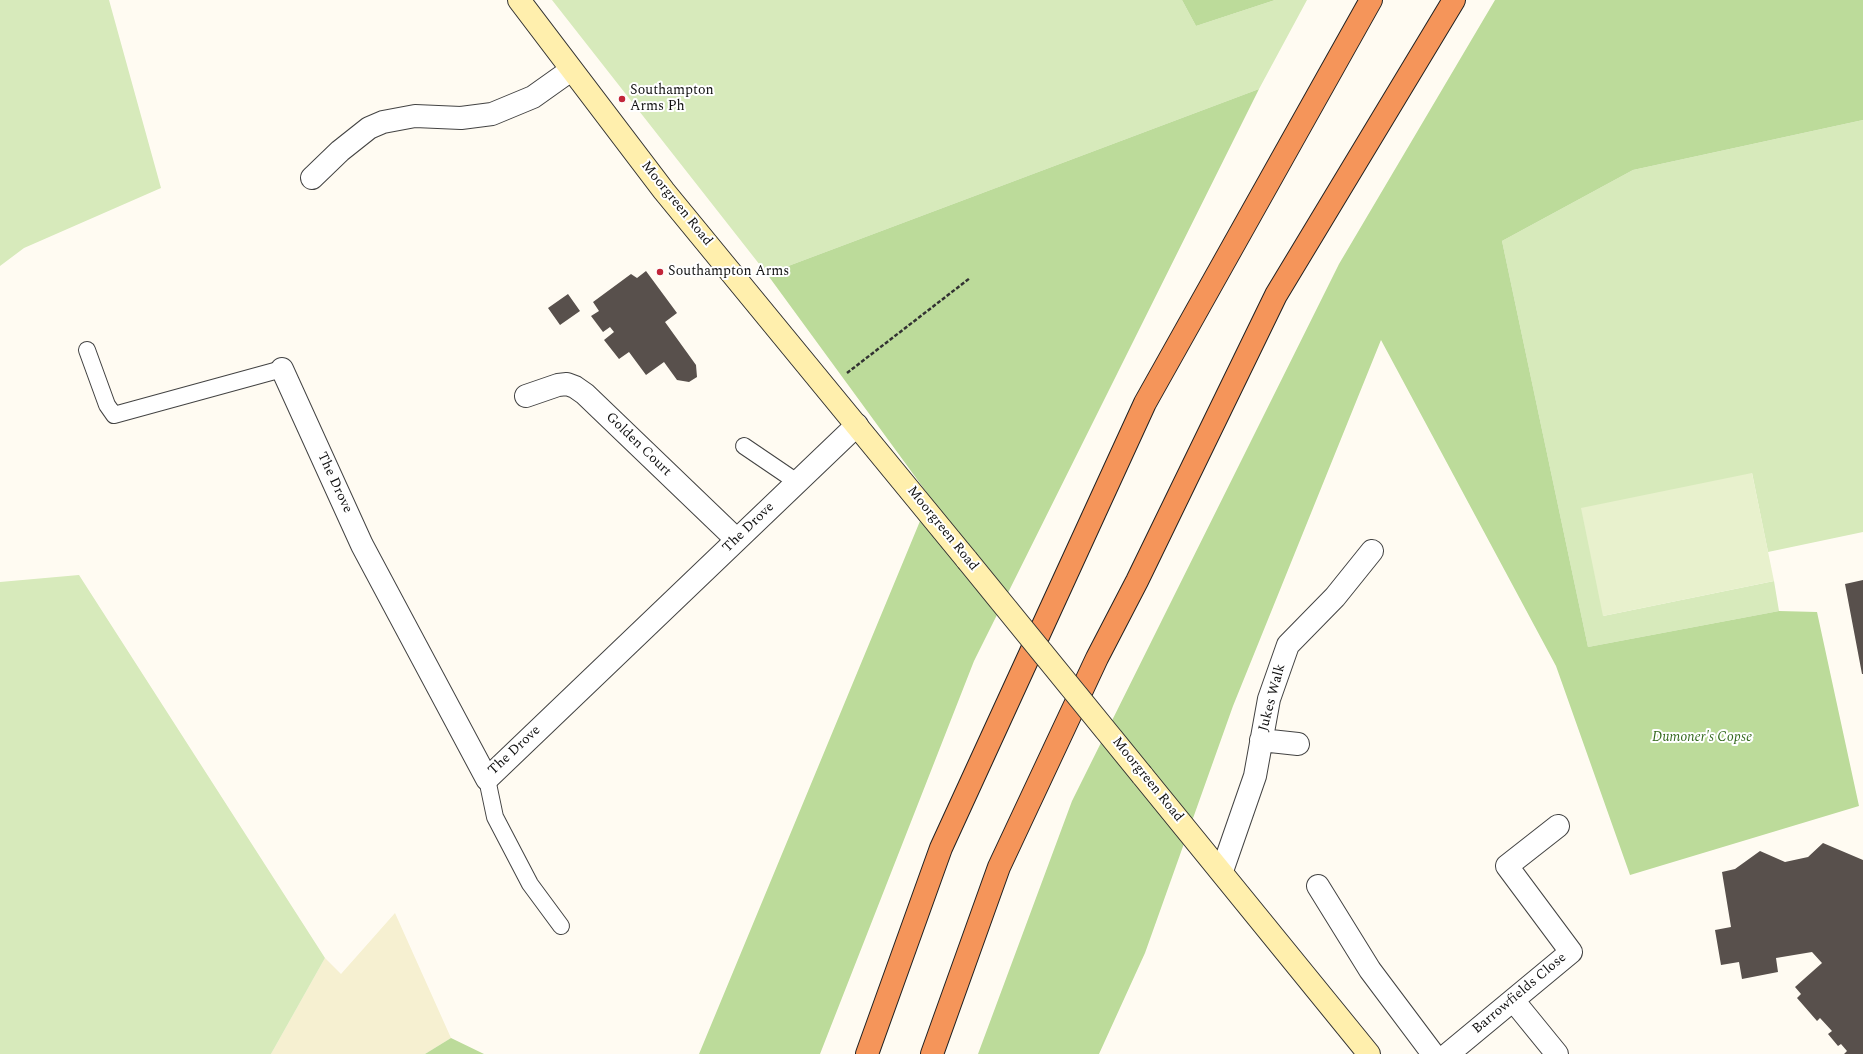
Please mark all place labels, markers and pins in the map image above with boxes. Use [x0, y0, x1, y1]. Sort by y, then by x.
place label: Southampton Arms Ph [630, 83, 714, 116]
marker: Southampton Arms Ph [617, 94, 627, 104]
place label: Southampton Arms [668, 264, 789, 280]
marker: Southampton Arms [655, 267, 665, 277]

